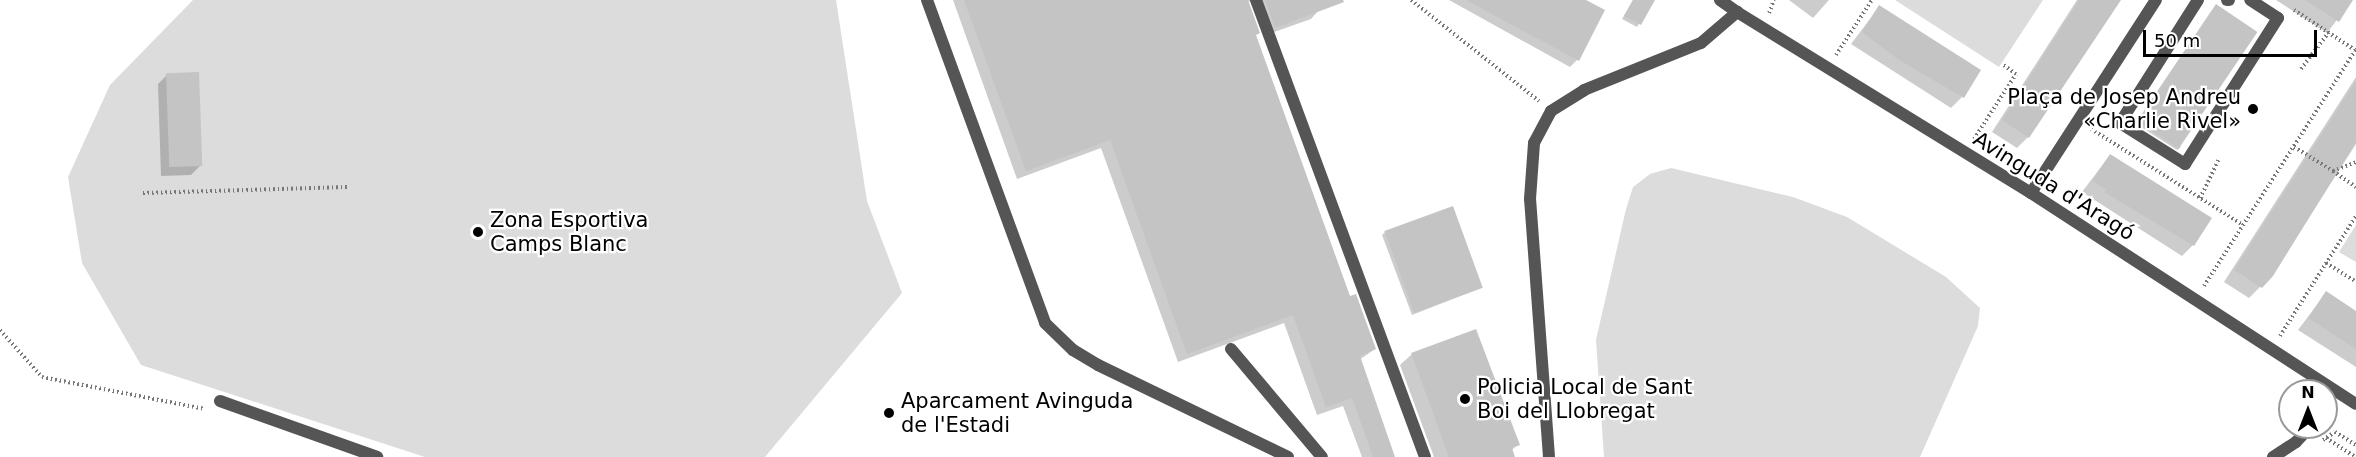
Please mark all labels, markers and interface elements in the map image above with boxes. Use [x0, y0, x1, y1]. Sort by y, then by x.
scale bar [2146, 18, 2320, 56]
text: 50 m [2154, 30, 2200, 51]
place label: Plaça de Josep Andreu «Charlie Rivel» [2007, 84, 2241, 134]
marker: Plaça de Josep Andreu «Charlie Rivel» [2246, 102, 2260, 116]
street label: Avinguda d'Aragó [1969, 126, 2139, 246]
place label: Zona Esportiva Camps Blanc [490, 207, 648, 257]
marker: Zona Esportiva Camps Blanc [471, 225, 485, 239]
place label: Policia Local de Sant Boi del Llobregat [1477, 374, 1692, 424]
north arrow [2278, 379, 2338, 439]
text: N [2301, 383, 2315, 402]
place label: Aparcament Avinguda de l'Estadi [901, 388, 1133, 438]
marker: Policia Local de Sant Boi del Llobregat [1458, 392, 1472, 406]
marker: Aparcament Avinguda de l'Estadi [882, 406, 896, 420]

